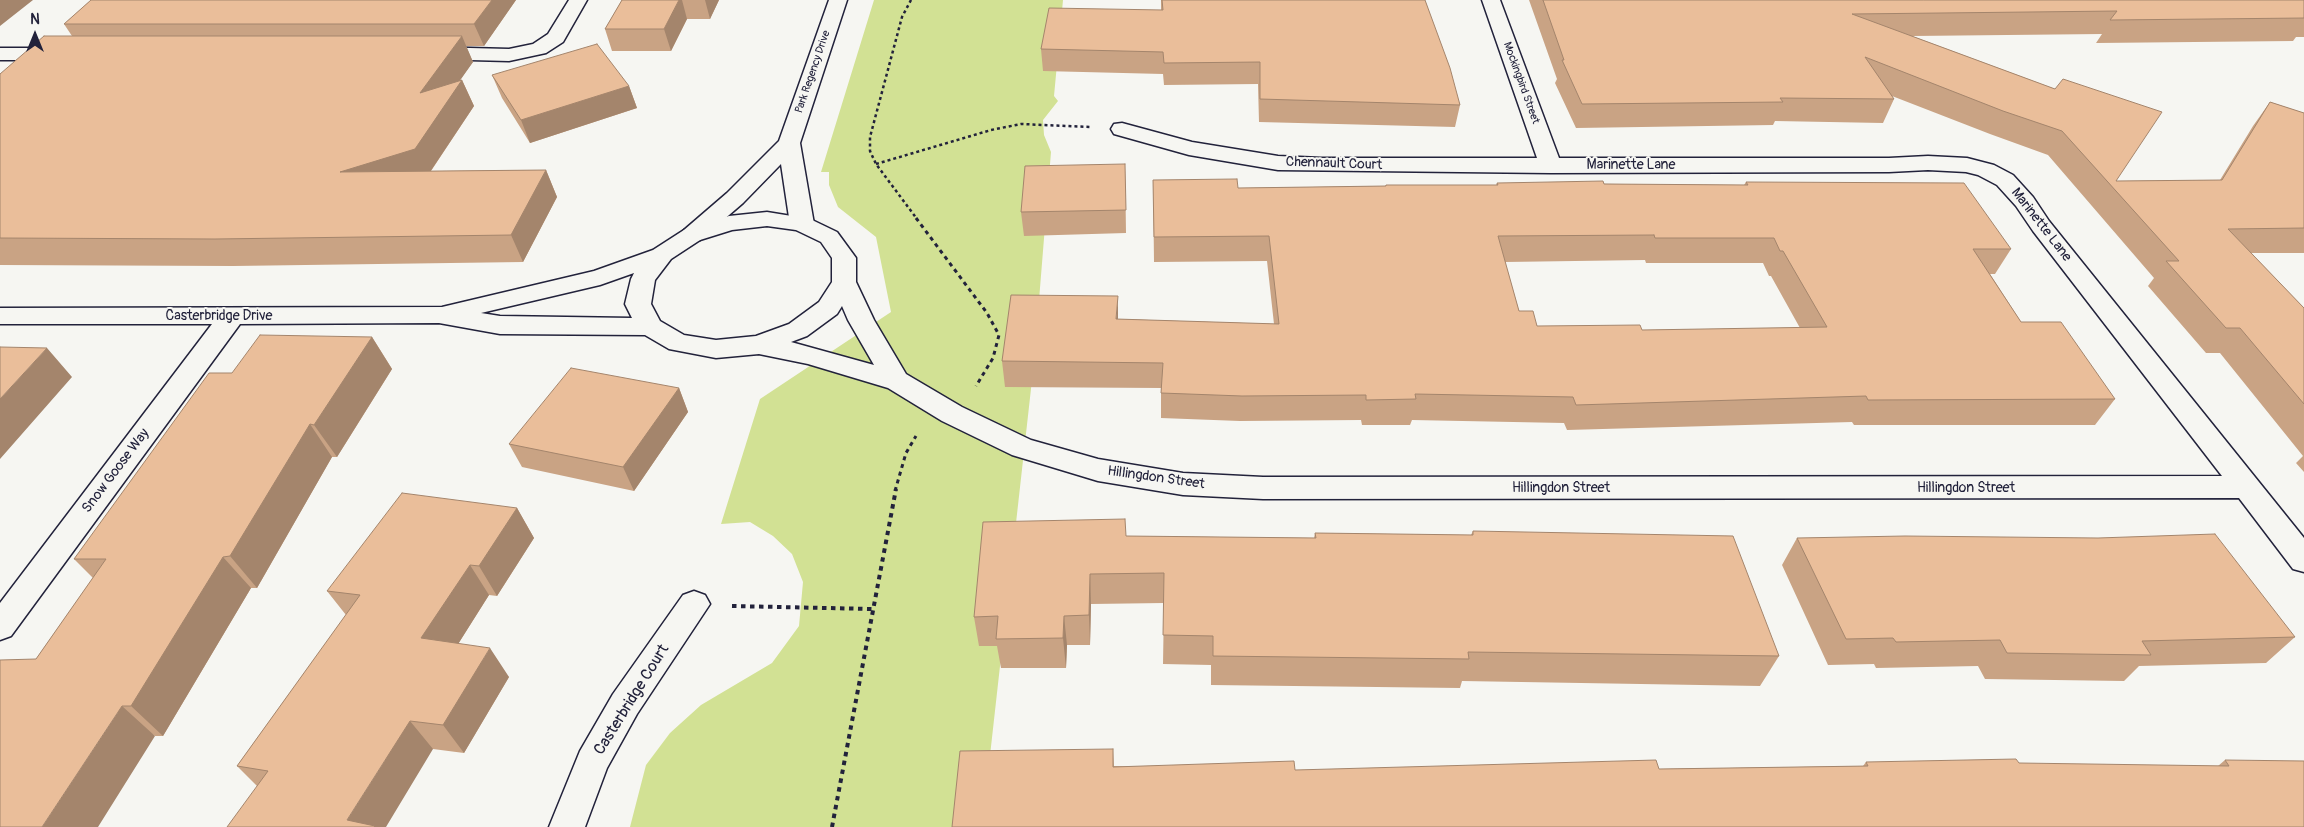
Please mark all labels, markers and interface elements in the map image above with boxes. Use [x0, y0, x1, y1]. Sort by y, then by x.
north arrow [10, 10, 60, 60]
text: N [30, 11, 40, 28]
street label: Park Regency Drive [793, 29, 833, 115]
street label: Mockingbird Street [1500, 40, 1542, 126]
street label: Chennault Court [1285, 154, 1383, 174]
street label: Marinette Lane [1587, 157, 1675, 173]
street label: Marinette Lane [2007, 185, 2075, 265]
street label: Casterbridge Drive [166, 308, 272, 324]
street label: Snow Goose Way [79, 426, 153, 516]
street label: Hillingdon Street [1106, 463, 1206, 493]
street label: Hillingdon Street [1512, 480, 1610, 496]
street label: Hillingdon Street [1917, 480, 2015, 496]
street label: Casterbridge Court [590, 641, 674, 759]

